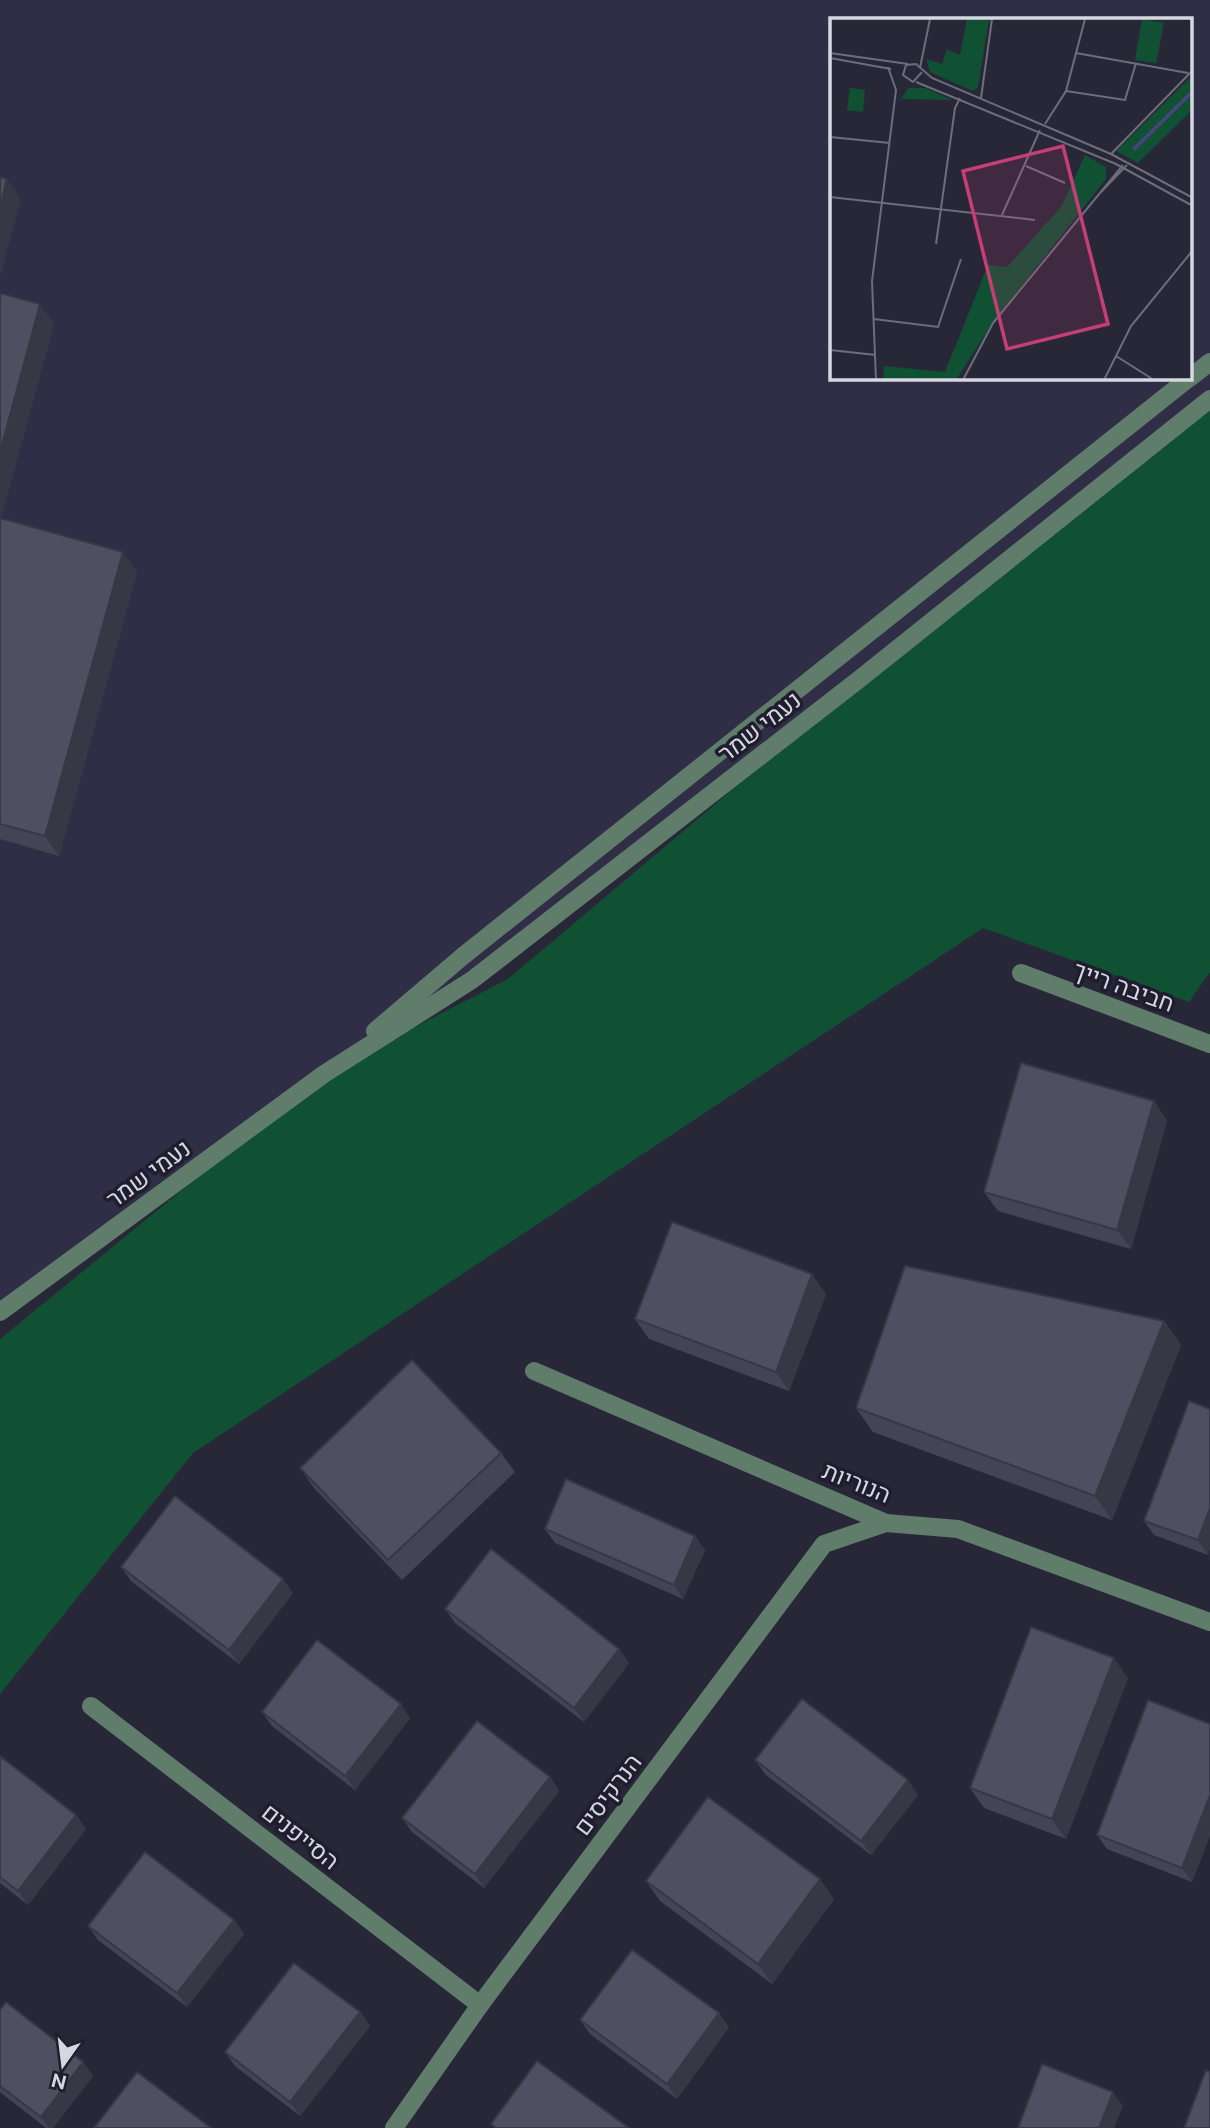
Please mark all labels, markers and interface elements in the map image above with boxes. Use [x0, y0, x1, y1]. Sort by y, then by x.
inset map [830, 18, 1192, 380]
street label: נעמי שמר [712, 685, 806, 767]
street label: חביבה רייך [1070, 955, 1178, 1017]
street label: נעמי שמר [101, 1133, 195, 1213]
street label: הנוריות [819, 1456, 895, 1508]
street label: הנרקיסים [567, 1748, 647, 1840]
street label: הסייפנים [257, 1797, 345, 1875]
north arrow [28, 2030, 98, 2100]
text: N [49, 2069, 69, 2094]

